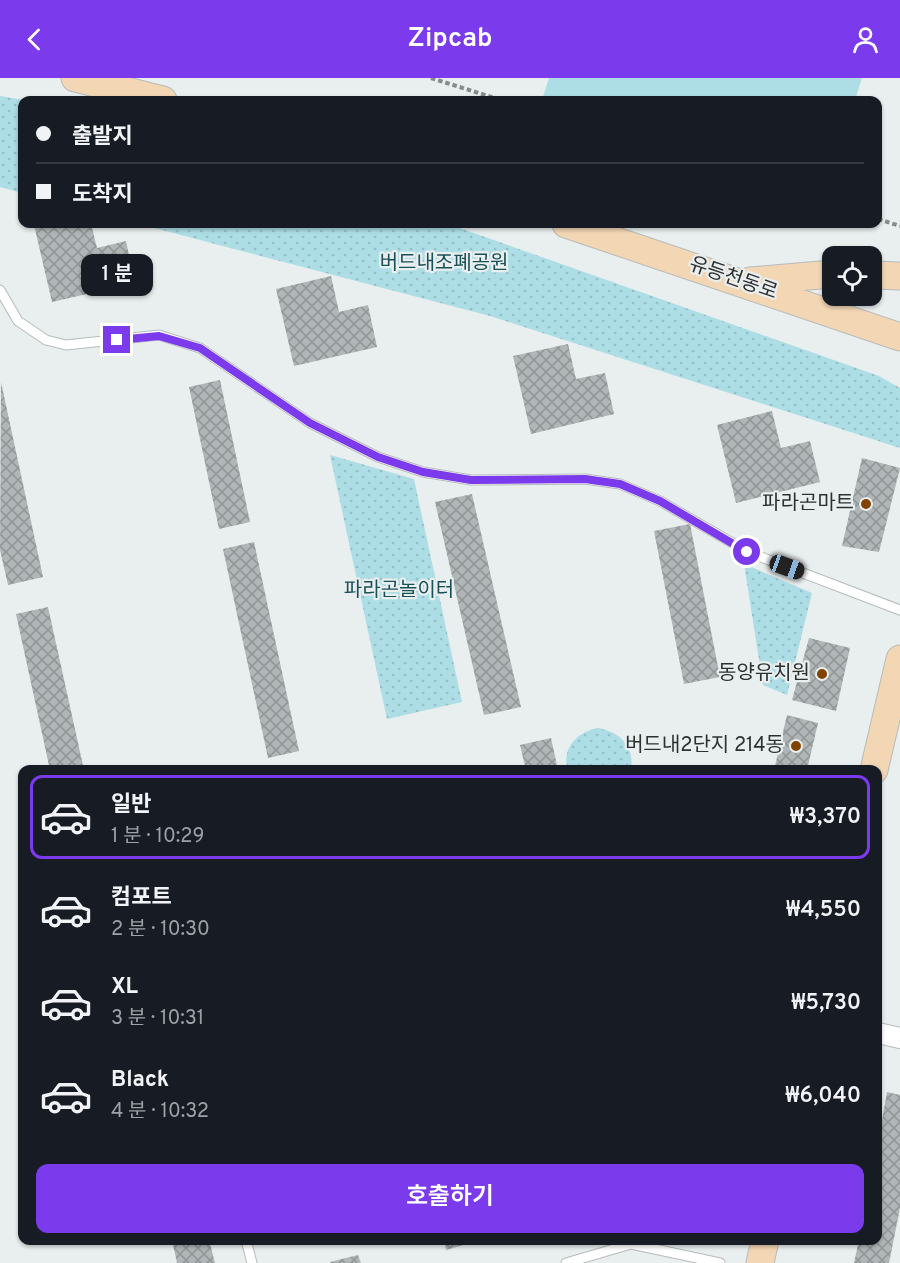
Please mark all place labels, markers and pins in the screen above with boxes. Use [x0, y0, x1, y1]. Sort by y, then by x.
place label: 파라곤마트 [762, 491, 854, 517]
marker: 파라곤마트 [859, 497, 873, 511]
place label: 동양유치원 [718, 661, 810, 687]
marker: 동양유치원 [815, 667, 829, 681]
place label: 버드내2단지 214동 [625, 733, 784, 759]
marker: 버드내2단지 214동 [789, 739, 803, 753]

